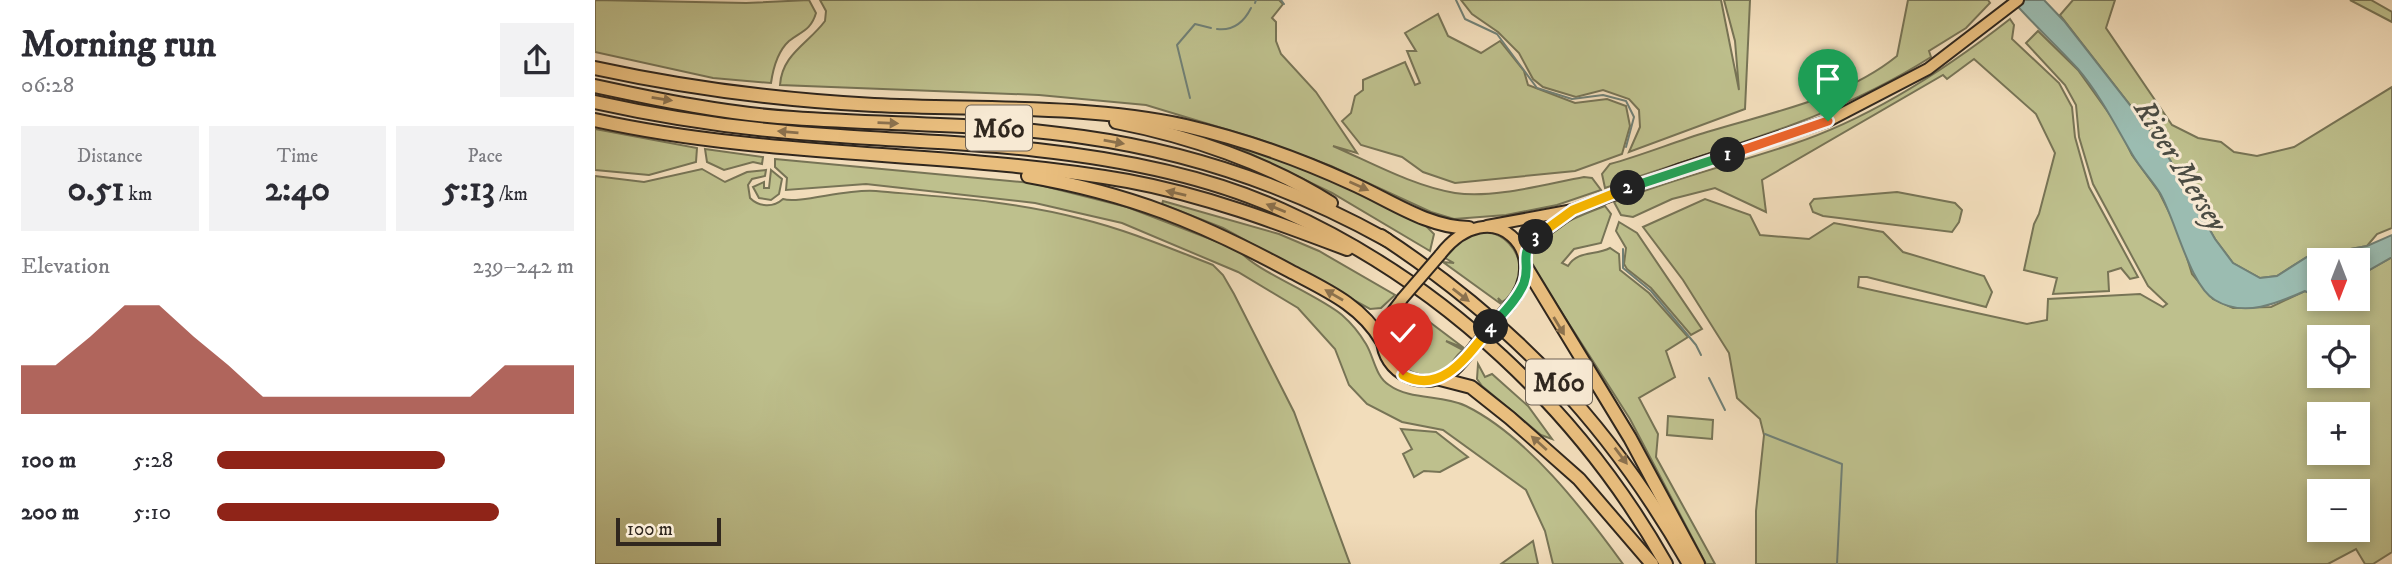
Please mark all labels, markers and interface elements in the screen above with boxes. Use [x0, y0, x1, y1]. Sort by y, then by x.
text: Morning run [21, 21, 216, 69]
button: share [500, 23, 574, 97]
pin [1798, 49, 1858, 121]
icon: arrive [1809, 60, 1847, 98]
text: 06:28 [21, 71, 74, 100]
water label: River Mersey [2124, 92, 2236, 240]
one-way arrow [651, 94, 673, 105]
road number: M60 [966, 105, 1032, 150]
one-way arrow [877, 118, 899, 129]
one-way arrow [776, 126, 798, 137]
one-way arrow [1103, 137, 1125, 148]
pin: 1 [1711, 138, 1745, 172]
text: 1 [1724, 143, 1731, 166]
text: Distance [77, 145, 143, 168]
text: Time [277, 145, 318, 168]
text: Pace [468, 145, 503, 168]
text: 0.51 [67, 168, 124, 212]
text: 2:40 [265, 168, 330, 212]
text: 5:13 [442, 168, 495, 212]
pin: 2 [1611, 170, 1645, 206]
text: 2 [1623, 176, 1632, 199]
one-way arrow [1349, 181, 1369, 192]
text: km [124, 183, 152, 206]
text: /km [495, 183, 528, 206]
one-way arrow [1165, 187, 1187, 198]
one-way arrow [1265, 202, 1286, 213]
pin: 3 [1518, 219, 1553, 254]
text: 3 [1532, 225, 1539, 248]
north arrow [2307, 248, 2369, 312]
map controls [2307, 248, 2370, 542]
text: Elevation [21, 252, 110, 281]
text: 239–242 m [472, 252, 574, 281]
one-way arrow [1452, 287, 1470, 302]
one-way arrow [1324, 289, 1344, 301]
pin [1373, 303, 1433, 375]
pin: 4 [1473, 310, 1509, 344]
icon: check [1384, 314, 1422, 352]
text: 4 [1485, 315, 1496, 338]
one-way arrow [1553, 317, 1566, 336]
button: locate [2307, 325, 2370, 388]
road number: M60 [1526, 360, 1592, 404]
button: + [2307, 402, 2370, 465]
one-way arrow [1530, 435, 1548, 451]
text: 100 m [21, 446, 76, 475]
text: 5:28 [133, 446, 173, 475]
one-way arrow [1613, 447, 1627, 465]
button: − [2307, 479, 2370, 542]
text: 200 m [21, 498, 79, 527]
text: 5:10 [133, 498, 171, 527]
scale bar [616, 515, 721, 547]
text: 100 m [627, 518, 673, 541]

